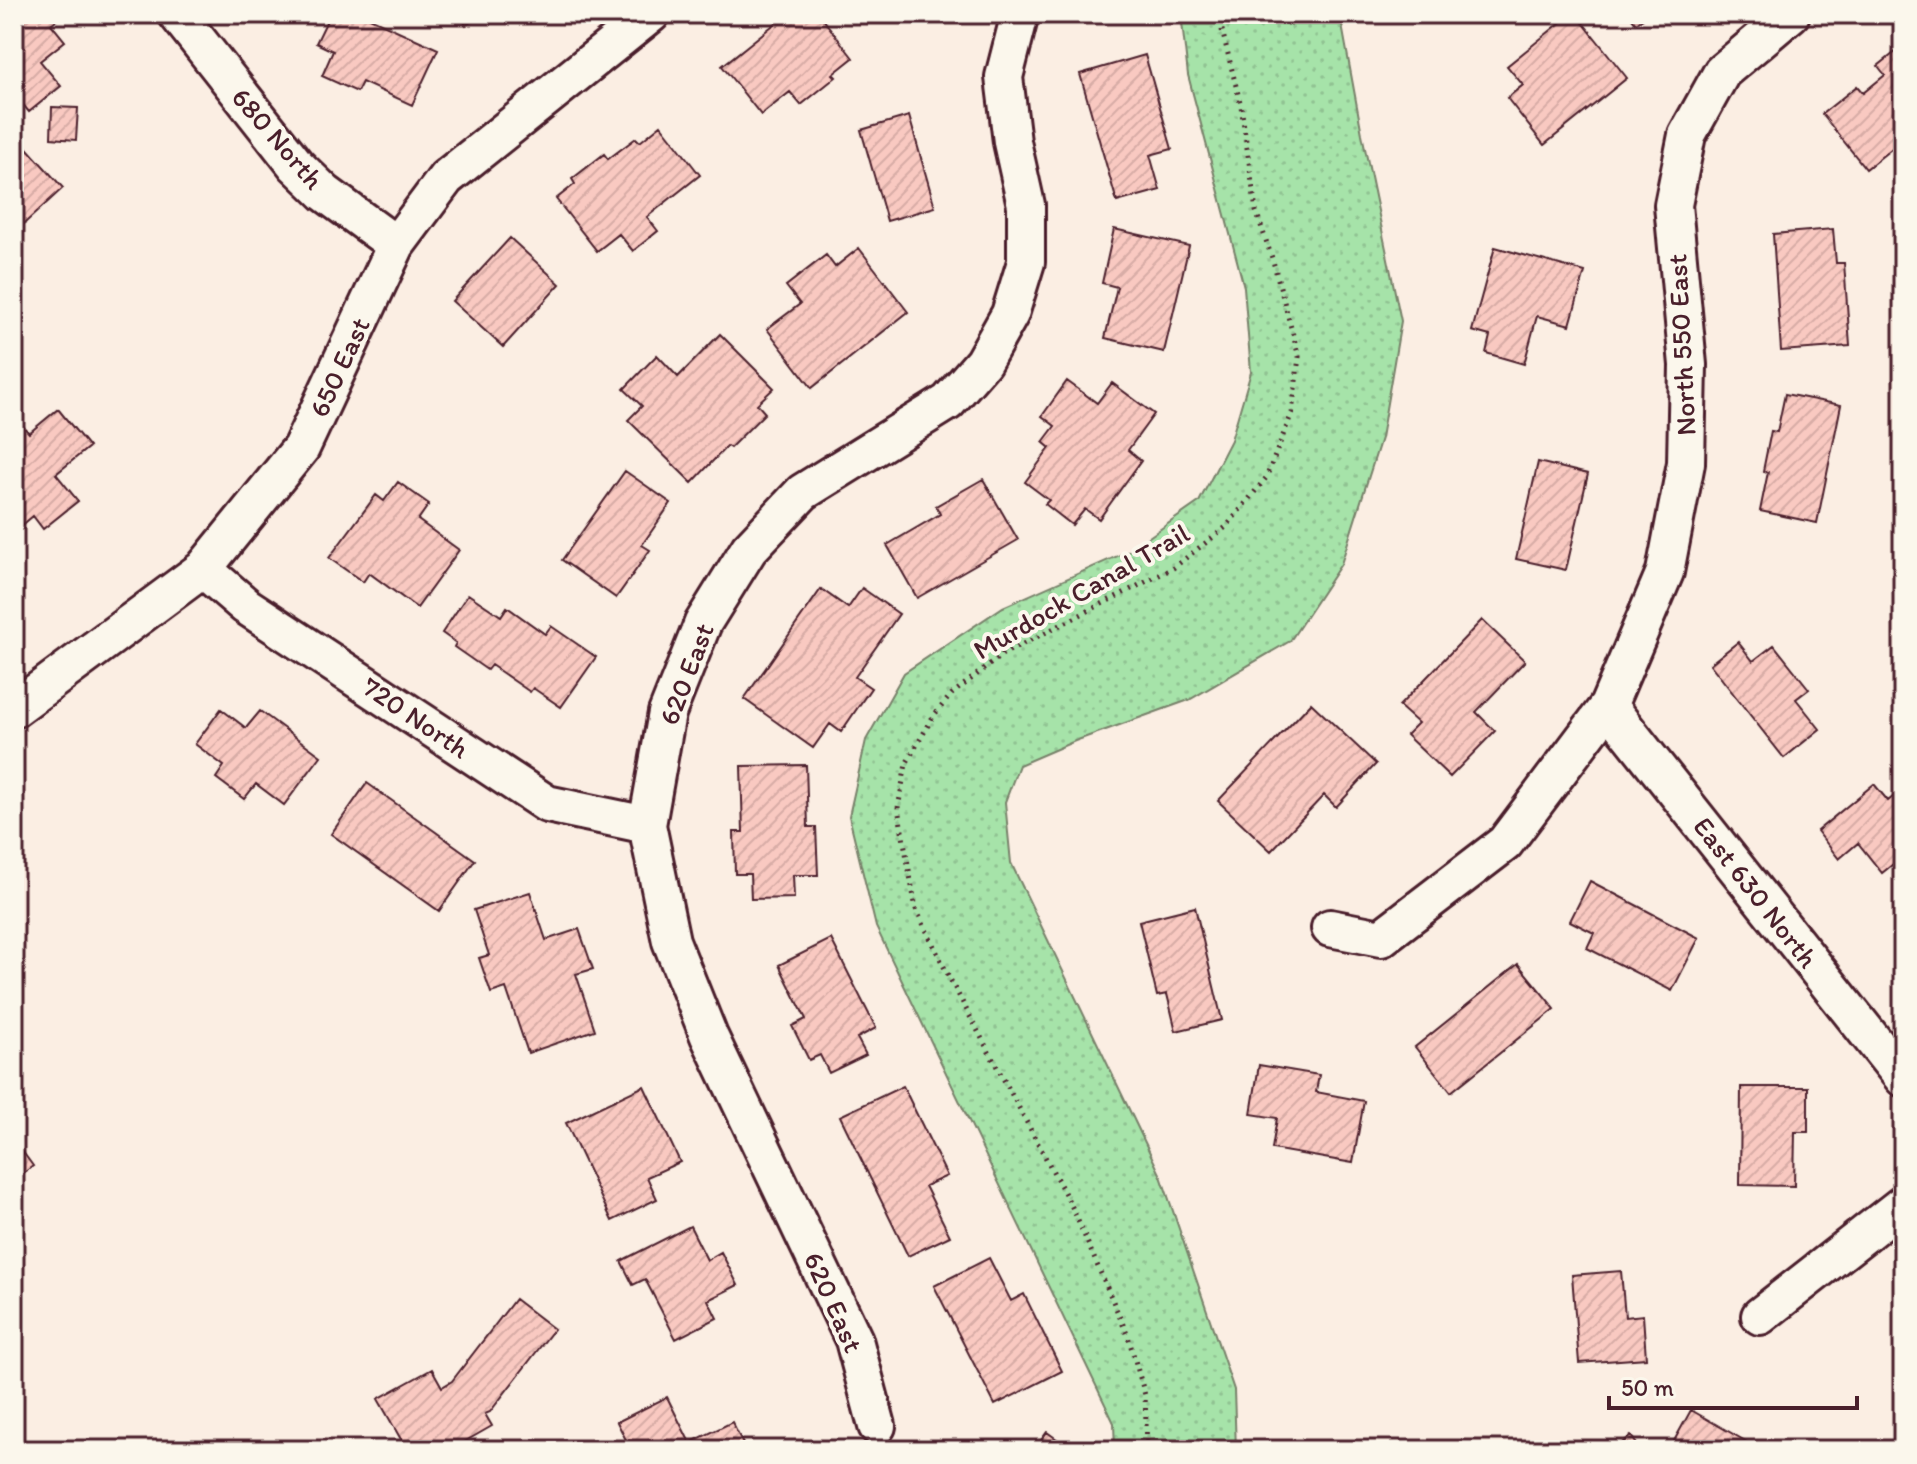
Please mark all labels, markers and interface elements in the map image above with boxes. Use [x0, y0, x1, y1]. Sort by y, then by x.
street label: 680 North [225, 80, 331, 196]
street label: North 550 East [1659, 253, 1703, 437]
street label: 650 East [301, 312, 377, 422]
street label: Murdock Canal Trail [967, 515, 1195, 667]
street label: 620 East [651, 618, 721, 730]
street label: 720 North [356, 669, 476, 765]
street label: East 630 North [1686, 810, 1826, 974]
street label: 620 East [797, 1247, 871, 1357]
scale bar [1609, 1360, 1857, 1410]
text: 50 m [1621, 1373, 1674, 1402]

